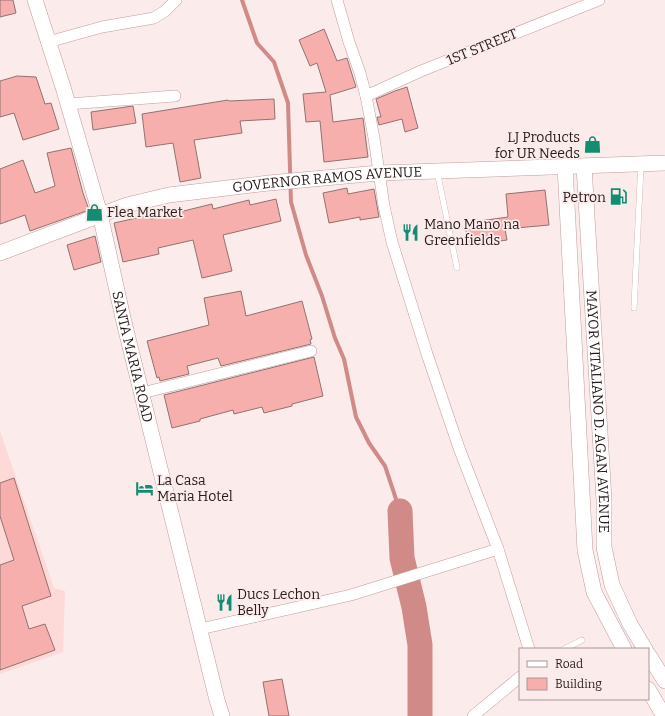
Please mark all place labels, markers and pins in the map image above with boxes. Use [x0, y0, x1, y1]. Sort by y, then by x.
place label: LJ Products for UR Needs [495, 129, 580, 162]
shop icon: LJ Products for UR Needs [583, 135, 603, 155]
fuel station icon: Petron [609, 187, 629, 207]
place label: Petron [562, 189, 606, 206]
shop icon: Flea Market [84, 202, 104, 222]
place label: Flea Market [107, 204, 183, 221]
place label: Mano Mano na Greenfields [424, 216, 520, 249]
restaurant icon: Mano Mano na Greenfields [401, 222, 421, 242]
place label: La Casa Maria Hotel [157, 472, 233, 505]
hotel icon: La Casa Maria Hotel [134, 478, 154, 498]
place label: Ducs Lechon Belly [237, 586, 320, 619]
restaurant icon: Ducs Lechon Belly [214, 592, 234, 612]

